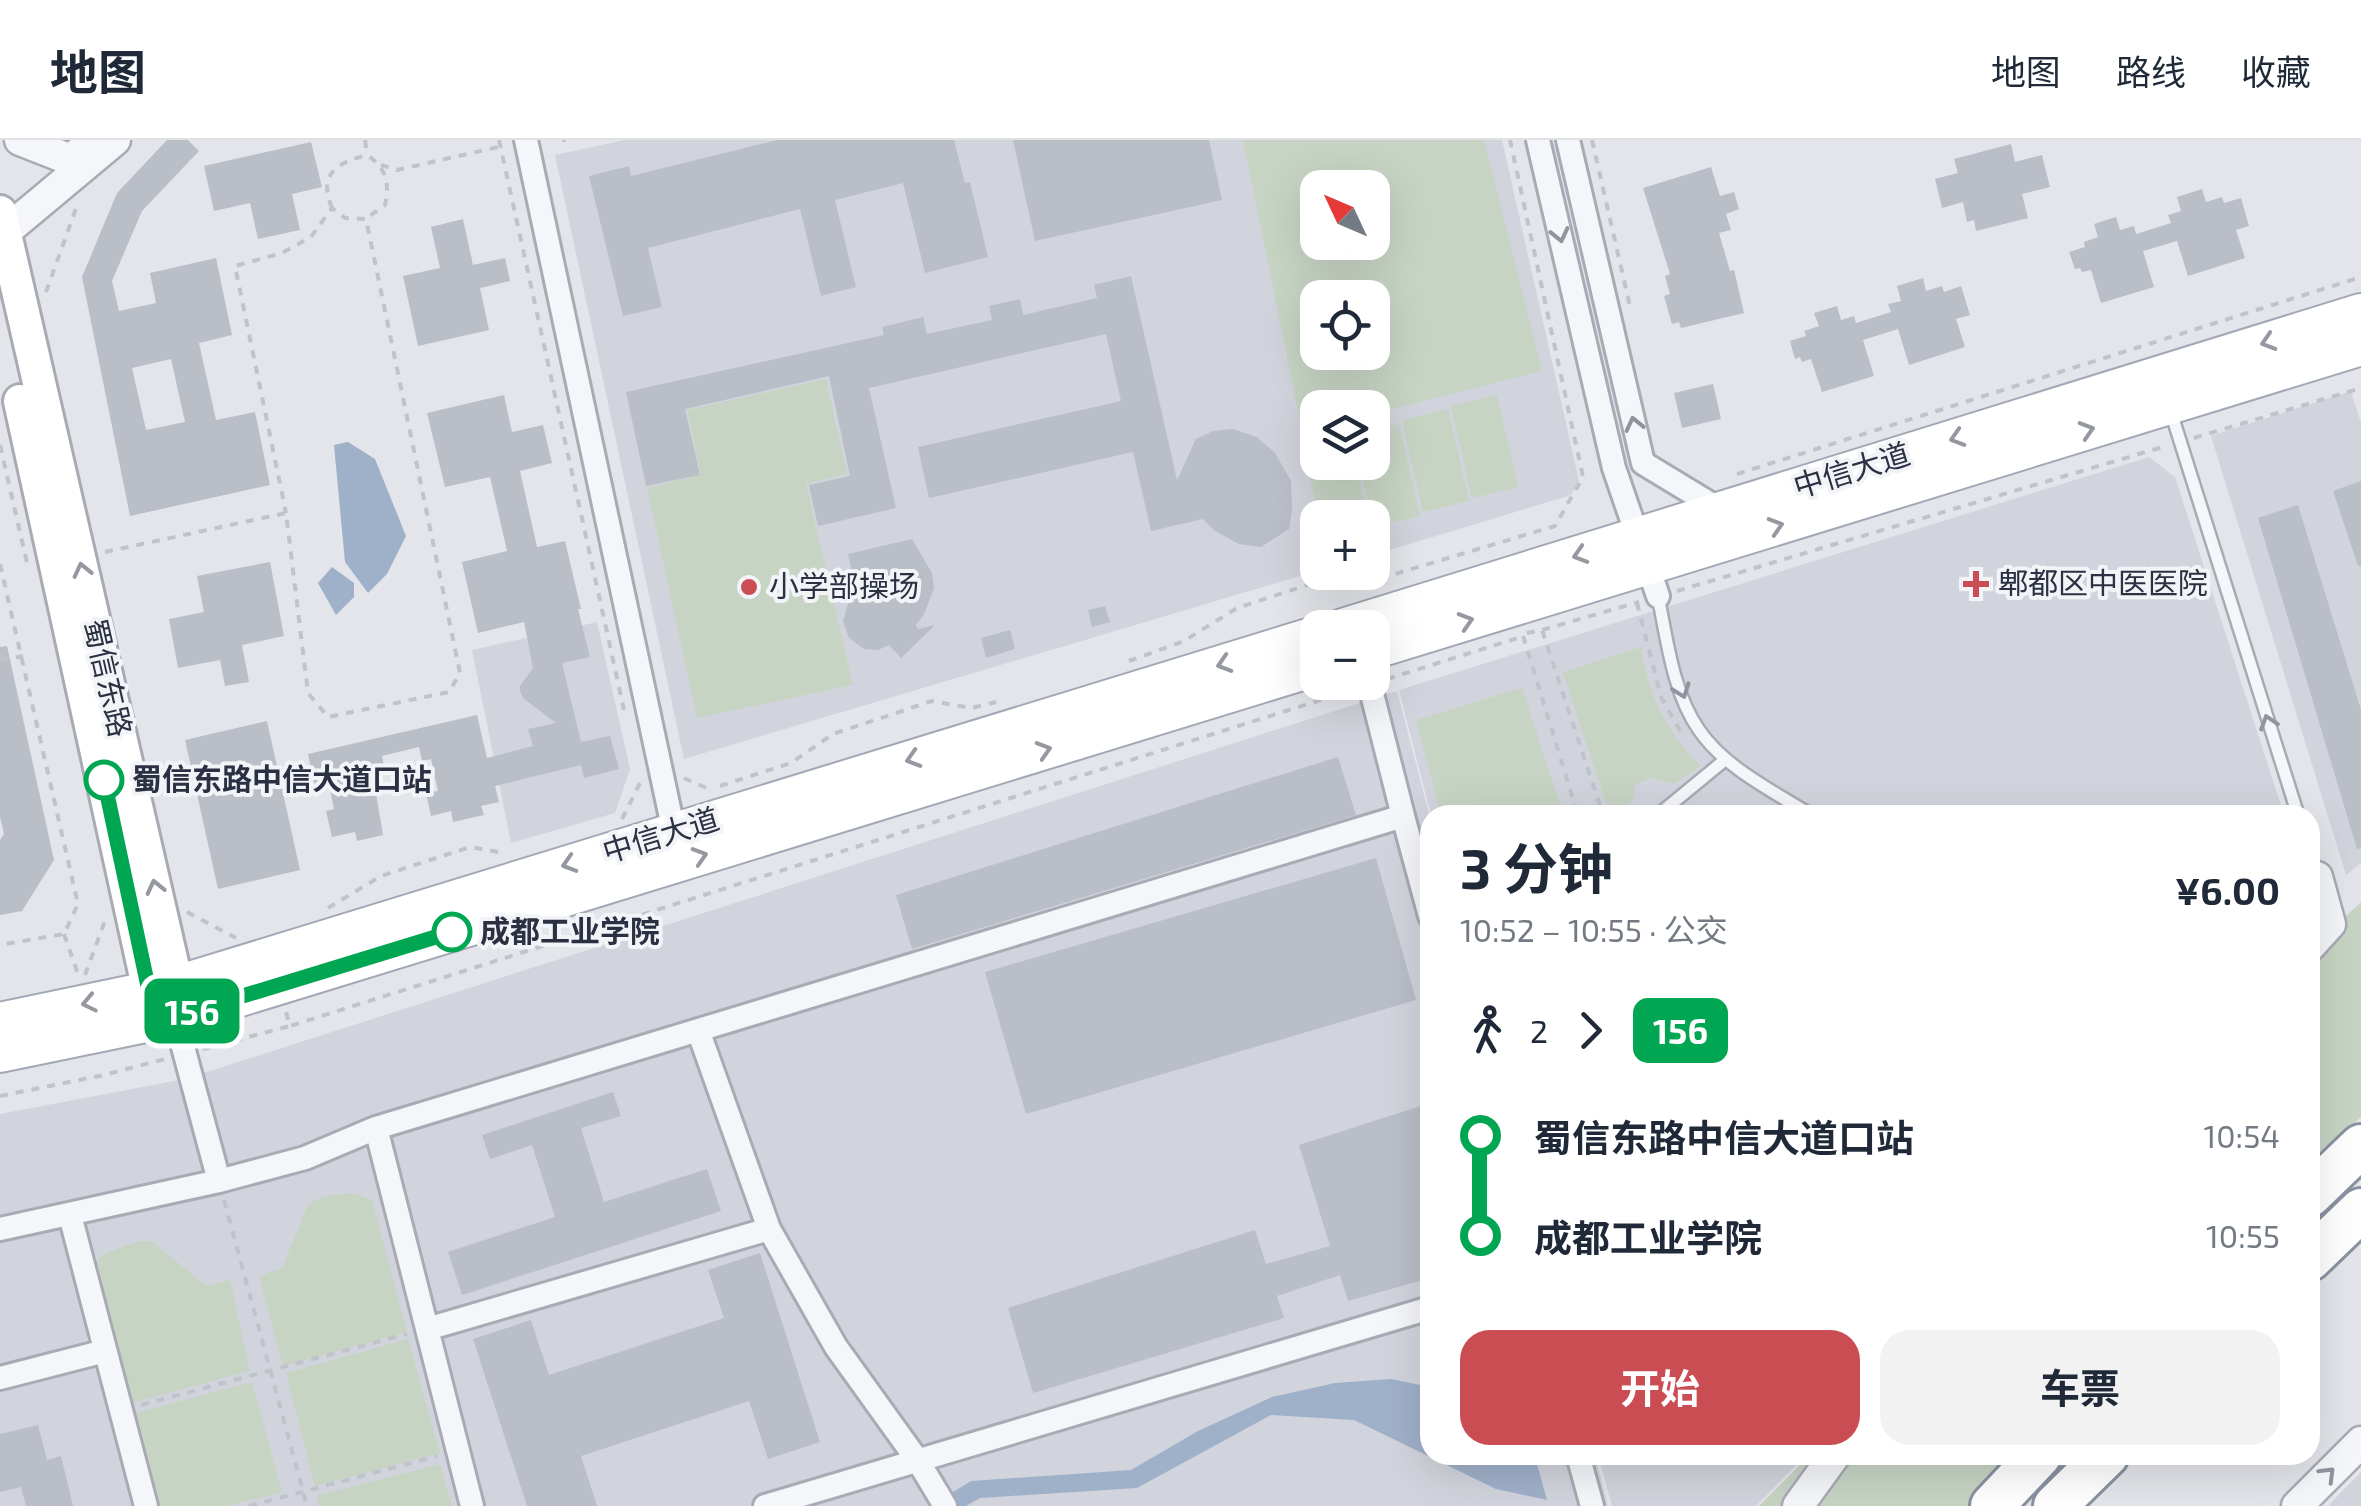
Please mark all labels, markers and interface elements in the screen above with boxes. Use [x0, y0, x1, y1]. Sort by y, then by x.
text: 地图 [50, 42, 146, 100]
text: 地图 [1991, 50, 2061, 92]
text: 路线 [2116, 50, 2186, 92]
text: 收藏 [2241, 50, 2311, 92]
north arrow [1300, 170, 1390, 260]
map controls [1300, 170, 1390, 700]
one-way arrow [1548, 226, 1569, 243]
button: locate [1300, 280, 1390, 370]
one-way arrow [2260, 330, 2277, 351]
button: layers [1300, 390, 1390, 480]
one-way arrow [1625, 416, 1646, 433]
one-way arrow [2078, 421, 2095, 442]
one-way arrow [1950, 426, 1967, 447]
street label: 中信大道 [1789, 434, 1914, 504]
button: + [1300, 500, 1390, 590]
one-way arrow [1767, 517, 1784, 537]
one-way arrow [1572, 543, 1589, 564]
one-way arrow [73, 562, 94, 579]
place label: 郫都区中医医院 [1998, 564, 2208, 600]
place label: 小学部操场 [769, 567, 919, 603]
marker: 郫都区中医医院 [1963, 571, 1989, 597]
marker: 小学部操场 [738, 576, 760, 598]
button: − [1300, 610, 1390, 700]
one-way arrow [1456, 612, 1473, 633]
street label: 蜀信东路 [78, 615, 140, 740]
one-way arrow [1217, 652, 1234, 673]
one-way arrow [1670, 681, 1691, 698]
one-way arrow [2260, 714, 2280, 731]
one-way arrow [1035, 741, 1052, 762]
one-way arrow [906, 747, 923, 768]
place label: 蜀信东路中信大道口站 [132, 760, 432, 796]
marker: 蜀信东路中信大道口站 [85, 761, 123, 799]
street label: 中信大道 [598, 799, 723, 869]
text: 3 分钟 [1460, 834, 1613, 900]
one-way arrow [690, 847, 707, 868]
one-way arrow [562, 852, 579, 873]
text: ¥6.00 [2175, 867, 2280, 913]
one-way arrow [146, 879, 167, 896]
text: 10:52 – 10:55 · 公交 [1460, 910, 1728, 948]
place label: 成都工业学院 [480, 912, 660, 948]
marker: 成都工业学院 [433, 913, 471, 951]
line badge: 156 [134, 978, 250, 1044]
text: 156 [164, 990, 220, 1032]
one-way arrow [81, 992, 98, 1013]
icon: walk [1460, 1003, 1515, 1058]
icon: forward [1563, 1003, 1618, 1058]
text: 156 [1653, 1009, 1708, 1051]
text: 2 [1530, 1011, 1548, 1049]
text: 蜀信东路中信大道口站 [1534, 1114, 1914, 1160]
text: 10:54 [2204, 1116, 2280, 1154]
text: 成都工业学院 [1534, 1214, 1762, 1260]
text: 10:55 [2206, 1216, 2280, 1254]
button: 开始 [1460, 1330, 1860, 1445]
button: 车票 [1880, 1330, 2280, 1445]
one-way arrow [2317, 1468, 2335, 1486]

